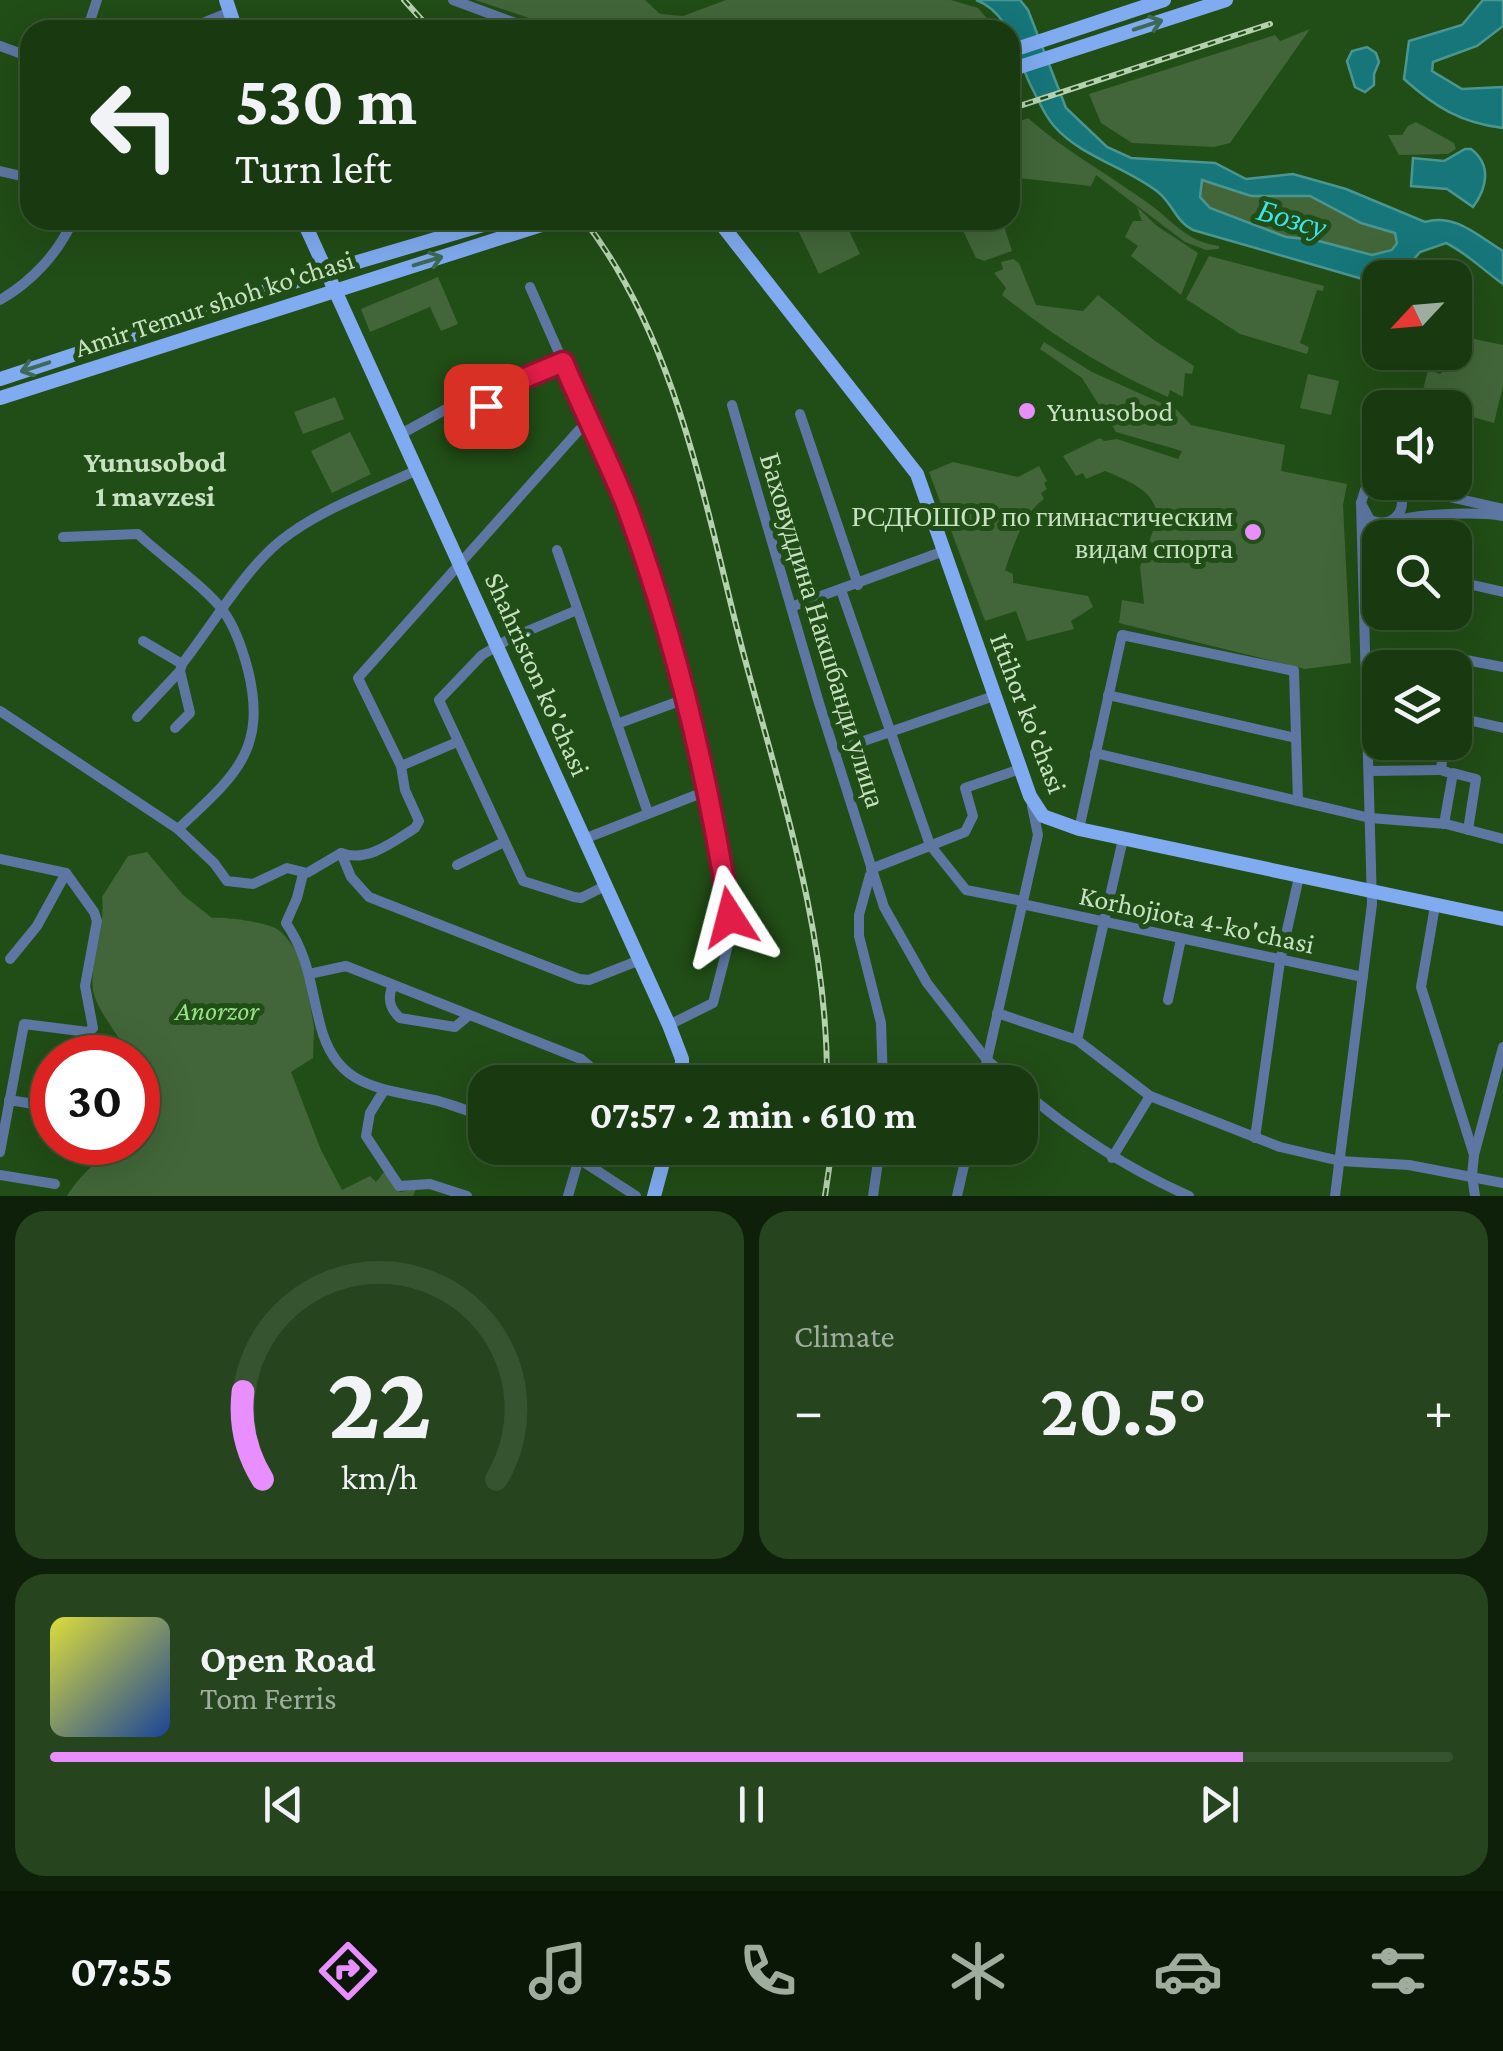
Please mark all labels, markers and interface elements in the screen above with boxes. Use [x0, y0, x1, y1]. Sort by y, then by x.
one-way arrow [1131, 15, 1163, 33]
icon: left [70, 60, 200, 190]
text: 530 m [235, 61, 417, 139]
text: Turn left [235, 143, 392, 193]
water label: Бозсу [1253, 193, 1331, 244]
street label: Amir Temur shoh ko'chasi [71, 244, 358, 363]
one-way arrow [412, 250, 443, 268]
north arrow [1362, 260, 1472, 370]
map controls [1362, 260, 1472, 760]
one-way arrow [19, 360, 51, 378]
pin [444, 364, 529, 449]
icon: arrive [459, 379, 514, 434]
button: sound [1362, 390, 1472, 500]
place label: Yunusobod [1047, 396, 1173, 427]
marker: Yunusobod [1016, 400, 1038, 422]
district label: Yunusobod 1 mavzesi [83, 445, 227, 512]
street label: Баховуддина Накшбанди улица [754, 449, 891, 812]
place label: РСДЮШОР по гимнастическим видам спорта [851, 501, 1234, 564]
button: search [1362, 520, 1472, 630]
marker: РСДЮШОР по гимнастическим видам спорта [1242, 521, 1264, 543]
street label: Shahriston ko'chasi [479, 568, 596, 781]
street label: Iftihor ko'chasi [984, 629, 1073, 798]
button: layers [1362, 650, 1472, 760]
position arrow [678, 865, 782, 969]
street label: Korhojiota 4-ko'chasi [1076, 879, 1317, 960]
park label: Anorzor [173, 995, 260, 1026]
speed limit sign: 30 [30, 1035, 160, 1165]
text: 07:57 · 2 min · 610 m [589, 1094, 917, 1136]
text: Climate [794, 1318, 895, 1354]
text: 22 [327, 1344, 432, 1459]
text: 20.5° [1040, 1368, 1207, 1451]
text: − [794, 1380, 823, 1441]
text: + [1424, 1380, 1453, 1441]
text: km/h [341, 1457, 418, 1497]
text: Open Road [200, 1638, 376, 1680]
text: Tom Ferris [200, 1680, 337, 1716]
icon: previous [256, 1777, 311, 1832]
icon: pause [724, 1777, 779, 1832]
icon: next [1192, 1777, 1247, 1832]
icon: directions [313, 1936, 383, 2006]
icon: music [523, 1936, 593, 2006]
icon: phone [733, 1936, 803, 2006]
icon: climate [943, 1936, 1013, 2006]
icon: car [1153, 1936, 1223, 2006]
icon: filters [1363, 1936, 1433, 2006]
text: 07:55 [70, 1946, 173, 1996]

